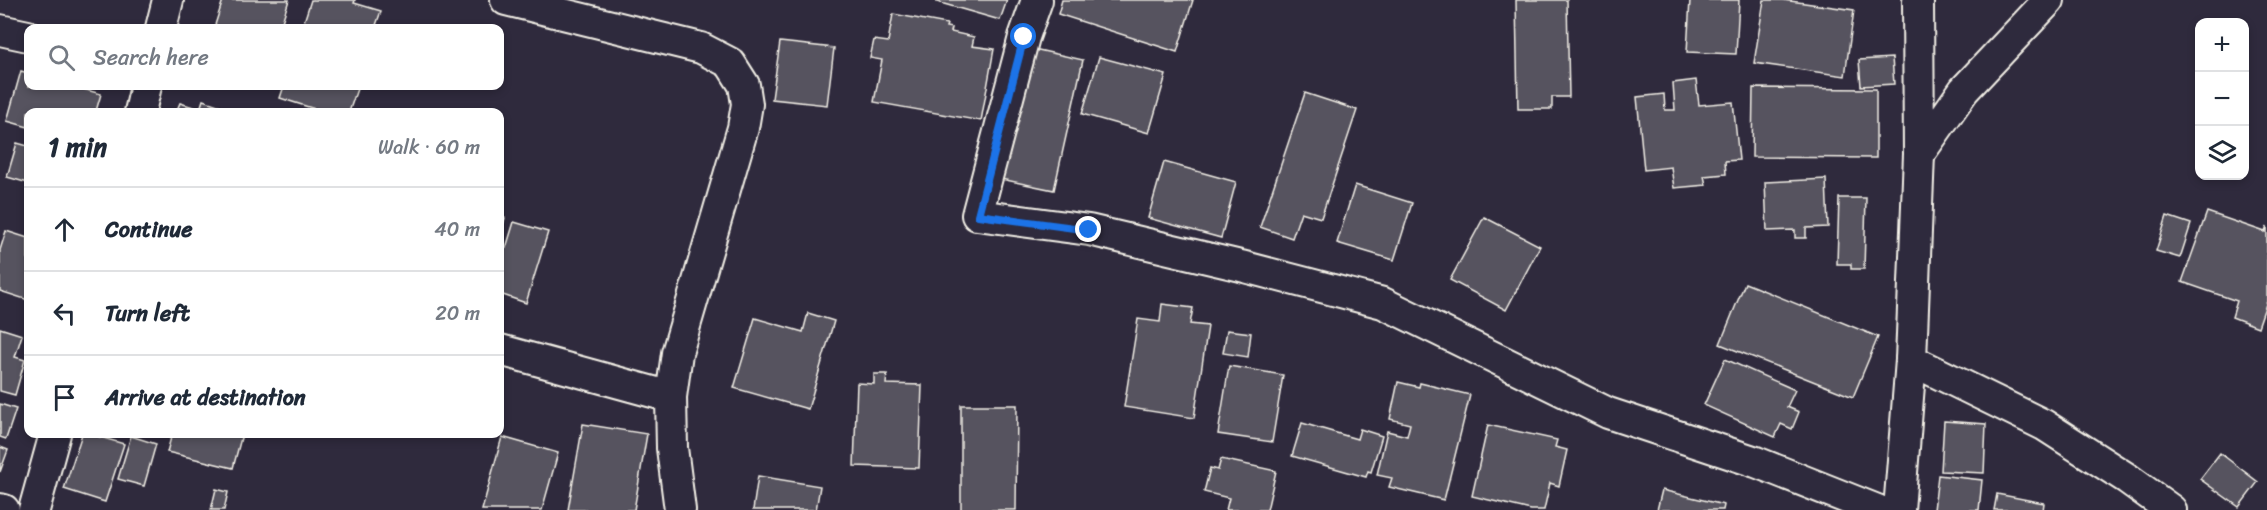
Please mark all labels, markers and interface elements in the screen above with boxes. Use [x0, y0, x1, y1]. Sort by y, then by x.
map controls [2195, 18, 2249, 180]
button: + [2195, 18, 2249, 72]
route start [1010, 23, 1036, 49]
search box [24, 24, 504, 90]
text: Search here [93, 38, 209, 77]
icon: search [45, 41, 78, 74]
button: − [2195, 72, 2249, 126]
text: 1 min [48, 124, 107, 170]
button: layers [2195, 126, 2249, 180]
text: Walk · 60 m [378, 130, 480, 165]
text: Continue [105, 210, 193, 249]
text: 40 m [434, 212, 480, 247]
icon: ahead [48, 213, 81, 246]
route end [1075, 216, 1101, 242]
text: Turn left [105, 294, 190, 333]
text: 20 m [435, 296, 480, 331]
icon: left [48, 297, 81, 330]
text: Arrive at destination [105, 378, 306, 417]
icon: arrive [48, 381, 81, 414]

